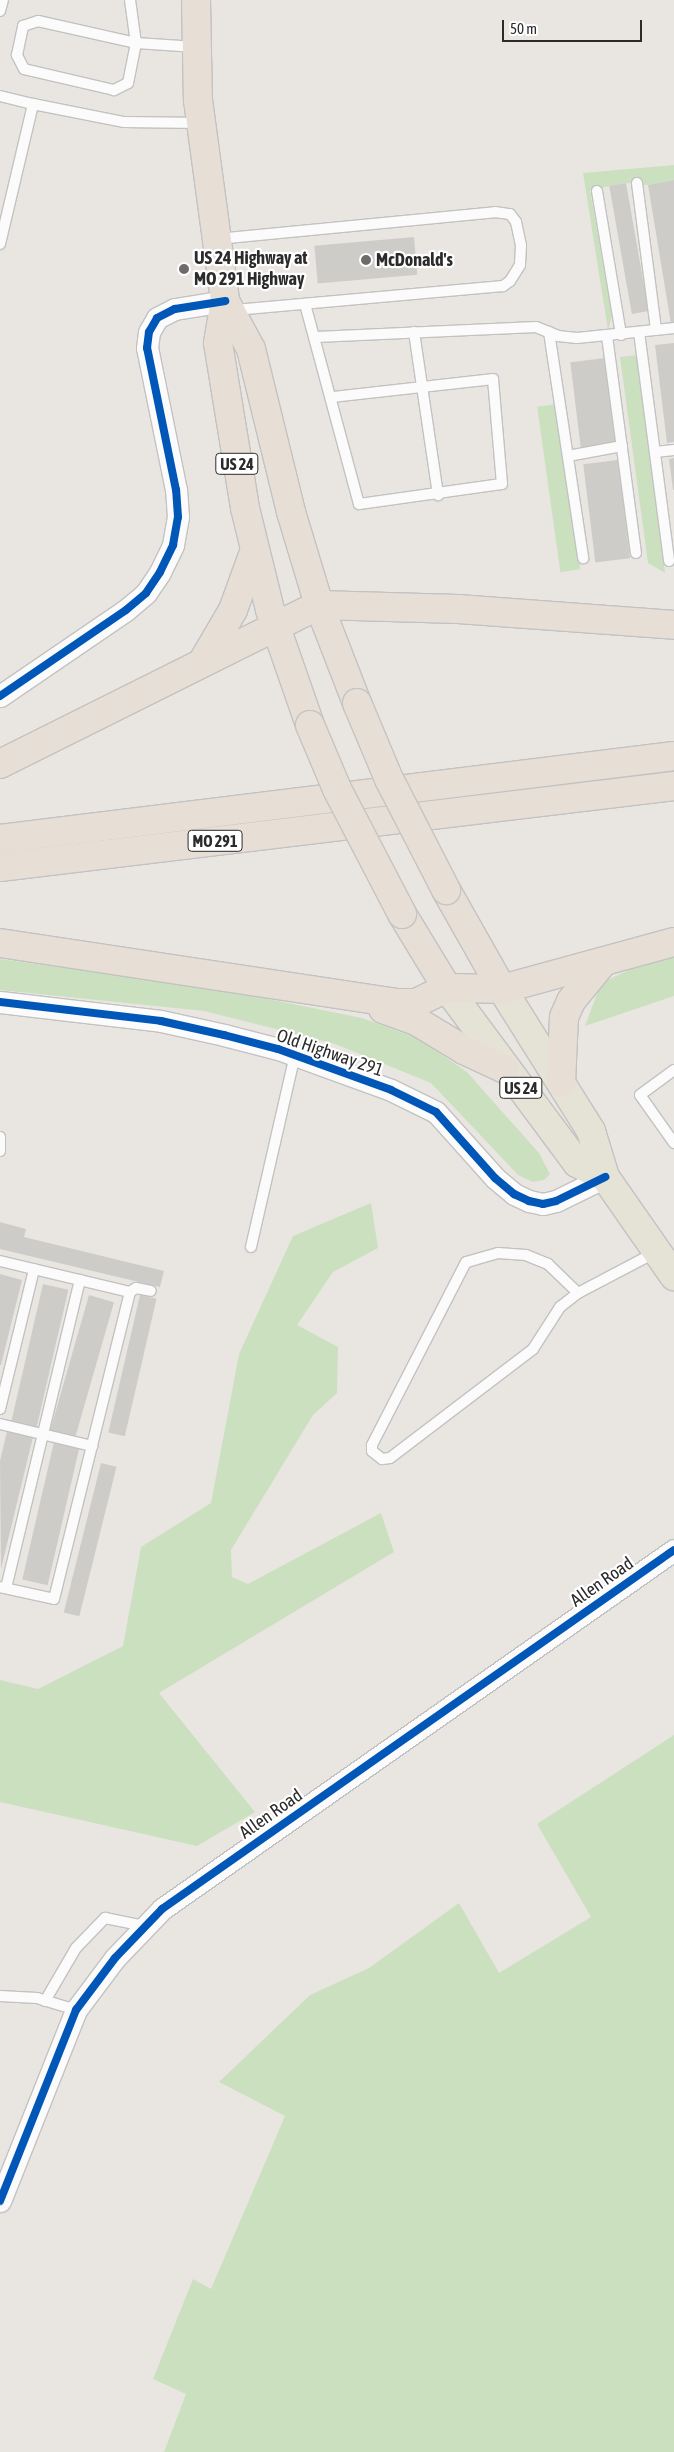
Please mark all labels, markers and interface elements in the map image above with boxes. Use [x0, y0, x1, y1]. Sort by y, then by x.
scale bar [504, 10, 644, 42]
text: 50 m [510, 20, 537, 37]
place label: US 24 Highway at MO 291 Highway [194, 248, 307, 290]
place label: McDonald's [376, 249, 453, 271]
marker: McDonald's [360, 254, 372, 266]
marker: US 24 Highway at MO 291 Highway [178, 263, 190, 275]
road number: US 24 [214, 450, 260, 478]
road number: MO 291 [188, 828, 242, 854]
street label: Old Highway 291 [274, 1025, 386, 1081]
road number: US 24 [498, 1074, 544, 1102]
street label: Allen Road [566, 1553, 638, 1611]
street label: Allen Road [235, 1785, 307, 1843]

